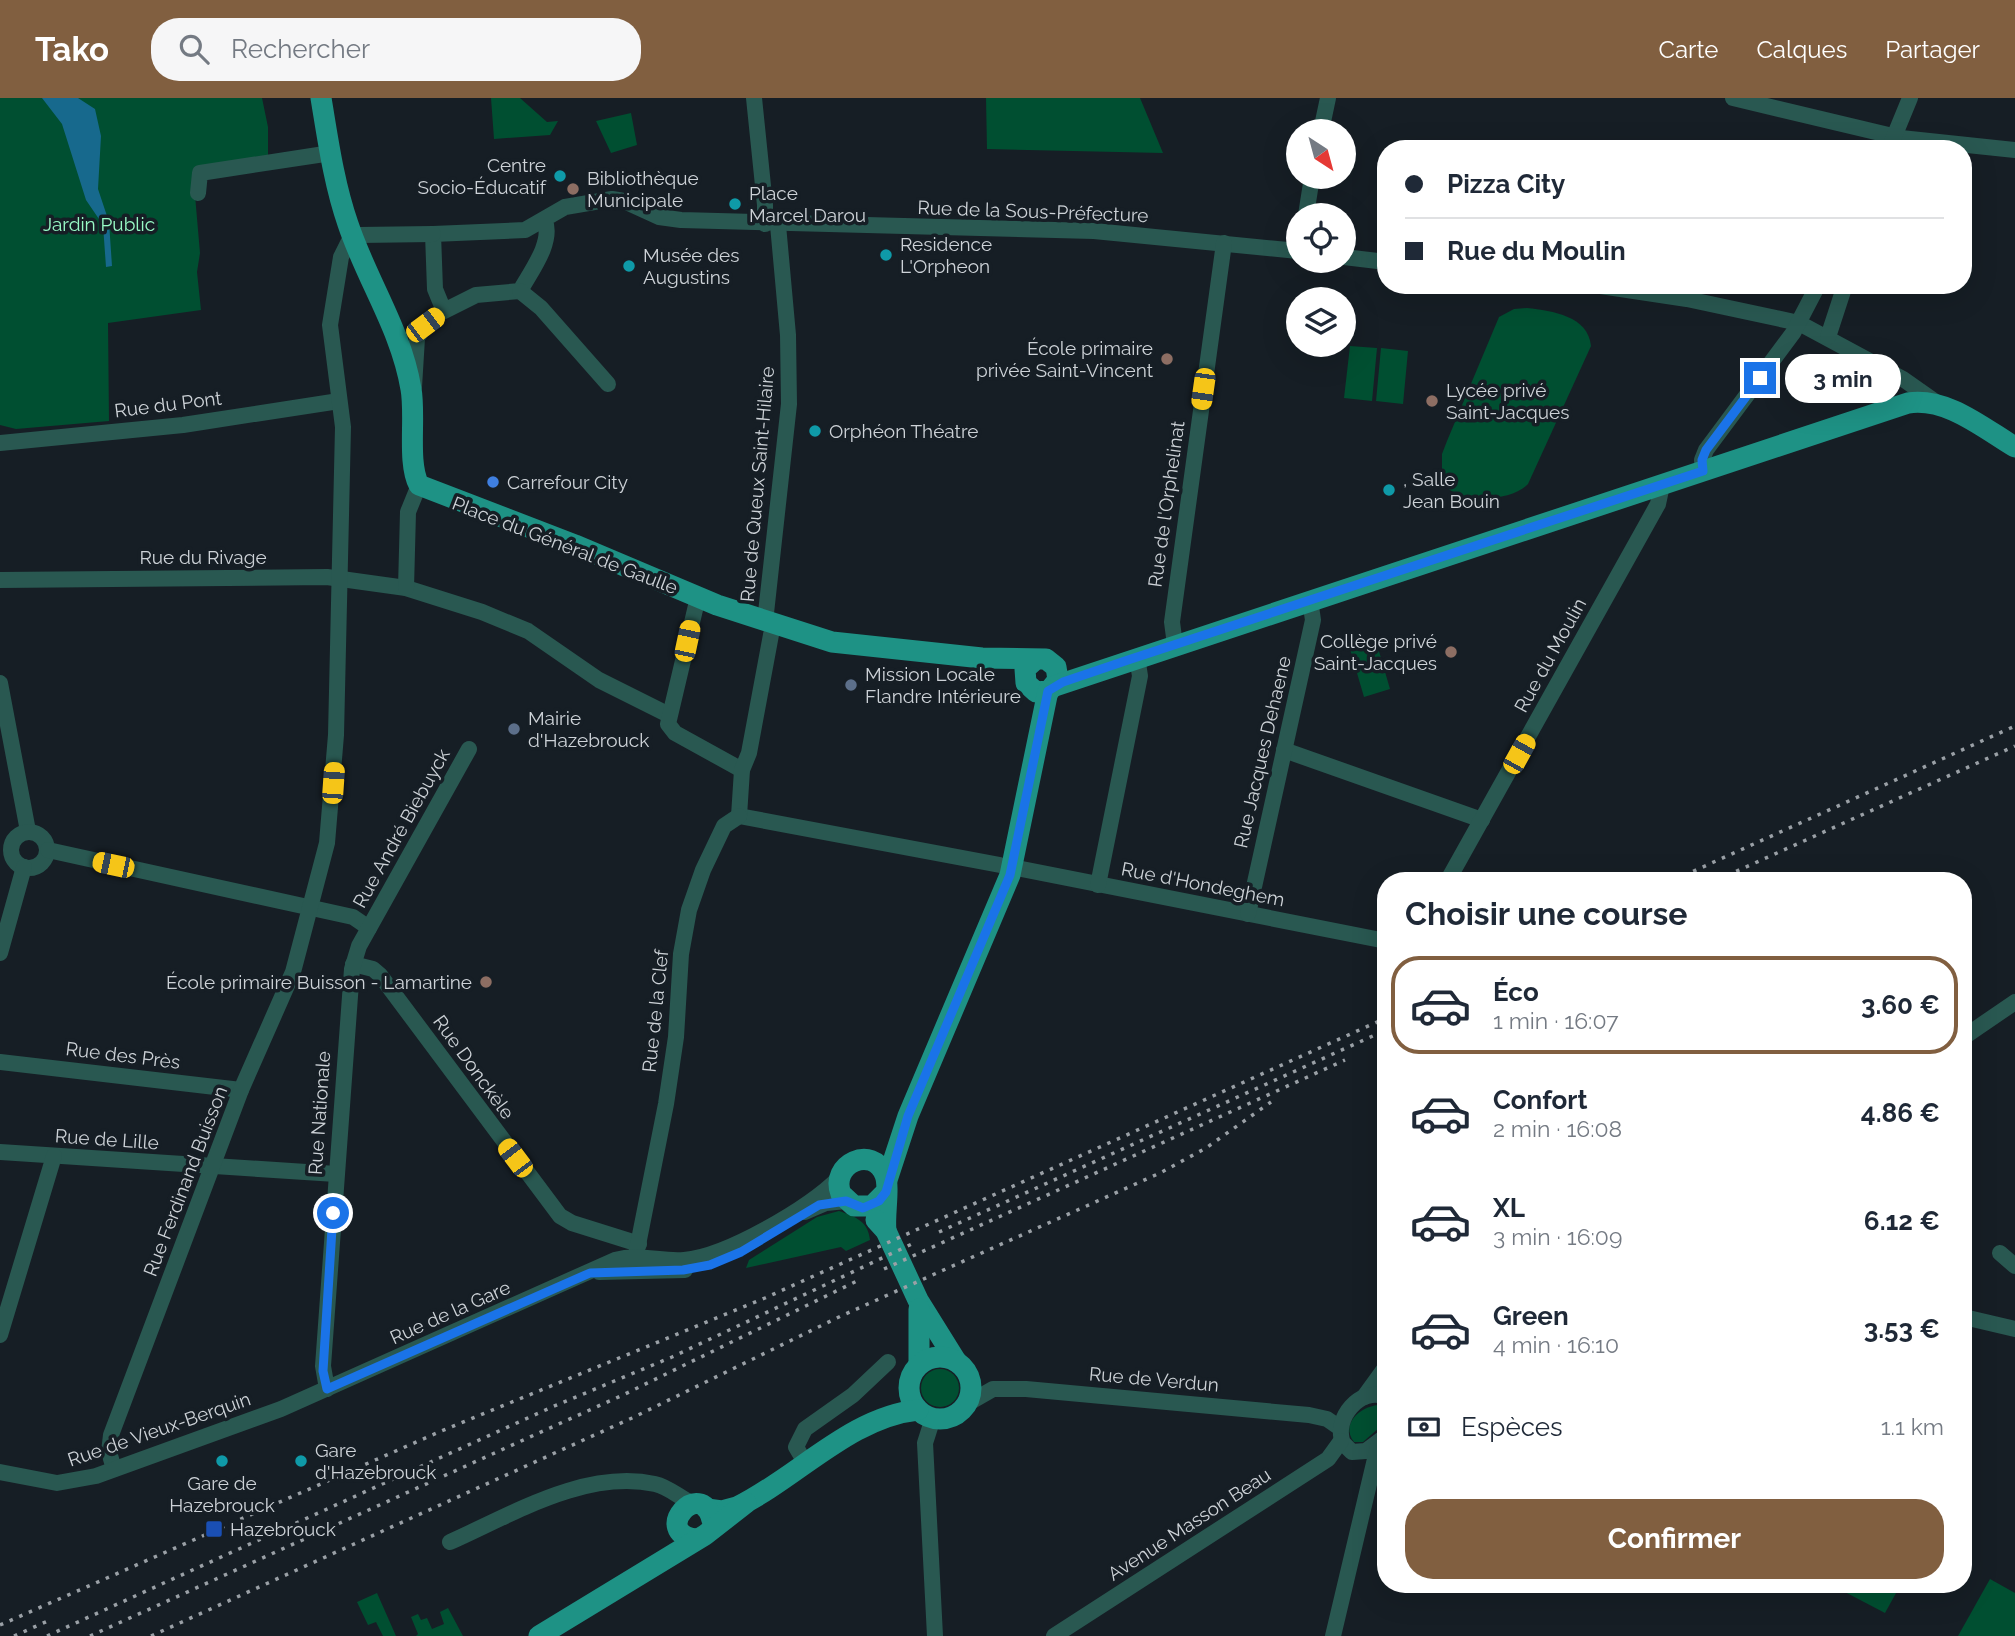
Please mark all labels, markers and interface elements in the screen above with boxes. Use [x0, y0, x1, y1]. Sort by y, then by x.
search box [151, 18, 641, 81]
text: Tako [35, 30, 109, 69]
icon: search [175, 30, 213, 68]
text: Rechercher [231, 34, 370, 64]
text: Carte [1659, 35, 1718, 64]
text: Calques [1756, 35, 1847, 64]
text: Partager [1885, 35, 1980, 64]
north arrow [1286, 119, 1356, 189]
map controls [1286, 119, 1356, 357]
place label: Centre Socio-Éducatif [417, 154, 547, 198]
place label: Bibliothèque Municipale [587, 167, 699, 211]
marker: Centre Socio-Éducatif [552, 168, 568, 184]
text: Pizza City [1447, 169, 1565, 199]
marker: Bibliothèque Municipale [565, 181, 581, 197]
place label: Place Marcel Darou [749, 182, 866, 226]
marker: Place Marcel Darou [727, 196, 743, 212]
street label: Rue de la Sous-Préfecture [917, 196, 1149, 226]
button: locate [1286, 203, 1356, 273]
park label: Jardin Public [43, 213, 155, 235]
place label: Residence L'Orpheon [900, 233, 992, 277]
text: Rue du Moulin [1447, 236, 1626, 266]
place label: Musée des Augustins [643, 244, 739, 288]
marker: Residence L'Orpheon [878, 247, 894, 263]
marker: Musée des Augustins [621, 258, 637, 274]
button: layers [1286, 287, 1356, 357]
car [402, 304, 449, 346]
place label: École primaire privée Saint-Vincent [976, 337, 1154, 381]
marker: École primaire privée Saint-Vincent [1159, 351, 1175, 367]
callout: 3 min [1784, 354, 1900, 402]
route end [1744, 362, 1776, 394]
street label: Rue de Queux Saint-Hilaire [736, 365, 778, 603]
text: 3 min [1813, 365, 1873, 392]
car [1190, 367, 1217, 411]
place label: Lycée privé Saint-Jacques [1446, 379, 1569, 423]
street label: Rue du Pont [113, 386, 223, 421]
marker: Lycée privé Saint-Jacques [1424, 393, 1440, 409]
street label: Rue de l'Orphelinat [1143, 419, 1189, 589]
place label: Orphéon Théatre [829, 420, 978, 442]
marker: Orphéon Théatre [807, 423, 823, 439]
place label: , Salle Jean Bouin [1403, 468, 1500, 512]
place label: Carrefour City [507, 471, 628, 493]
marker: Carrefour City [485, 474, 501, 490]
marker: , Salle Jean Bouin [1381, 482, 1397, 498]
street label: Place du Général de Gaulle [449, 492, 681, 598]
street label: Rue du Rivage [139, 546, 267, 568]
street label: Rue du Moulin [1510, 594, 1590, 716]
car [673, 618, 702, 664]
place label: Collège privé Saint-Jacques [1314, 630, 1437, 674]
marker: Collège privé Saint-Jacques [1443, 644, 1459, 660]
street label: Rue Jacques Dehaene [1229, 654, 1295, 850]
place label: Mission Locale Flandre Intérieure [865, 663, 1021, 707]
marker: Mission Locale Flandre Intérieure [843, 677, 859, 693]
place label: Mairie d'Hazebrouck [528, 707, 649, 751]
marker: Mairie d'Hazebrouck [506, 721, 522, 737]
car [1500, 731, 1539, 777]
street label: Rue André Biebuyck [348, 745, 454, 911]
car [322, 761, 345, 805]
car [91, 850, 136, 880]
street label: Rue d'Hondeghem [1120, 857, 1286, 911]
text: Choisir une course [1405, 895, 1688, 932]
street label: Rue de la Clef [638, 948, 672, 1073]
place label: École primaire Buisson - Lamartine [166, 971, 472, 993]
marker: École primaire Buisson - Lamartine [478, 974, 494, 990]
icon: car [1409, 974, 1472, 1037]
text: Éco [1493, 977, 1539, 1007]
text: 3.60 € [1861, 990, 1940, 1020]
text: 1 min · 16:07 [1493, 1007, 1619, 1034]
street label: Rue Donckèle [429, 1011, 519, 1123]
street label: Rue des Près [65, 1037, 181, 1073]
street label: Rue Nationale [304, 1050, 334, 1176]
icon: car [1409, 1082, 1472, 1145]
street label: Rue Ferdinand Buisson [139, 1083, 231, 1279]
text: Confort [1493, 1085, 1587, 1115]
text: 4.86 € [1861, 1098, 1940, 1128]
text: 2 min · 16:08 [1493, 1115, 1622, 1142]
street label: Rue de Lille [54, 1124, 160, 1154]
car [494, 1135, 537, 1181]
icon: car [1409, 1190, 1472, 1253]
text: XL [1493, 1193, 1525, 1223]
route start [317, 1197, 349, 1229]
text: 6.12 € [1864, 1206, 1940, 1236]
text: 3 min · 16:09 [1493, 1223, 1622, 1250]
street label: Rue de la Gare [387, 1276, 513, 1348]
icon: car [1409, 1298, 1472, 1361]
text: Green [1493, 1301, 1569, 1331]
text: 3.53 € [1864, 1314, 1940, 1344]
text: 4 min · 16:10 [1493, 1331, 1619, 1358]
street label: Rue de Verdun [1088, 1362, 1220, 1396]
street label: Rue de Vieux-Berquin [65, 1387, 253, 1471]
icon: cash [1405, 1408, 1443, 1446]
text: Espèces [1461, 1412, 1563, 1442]
text: 1.1 km [1881, 1413, 1944, 1440]
place label: Gare d'Hazebrouck [315, 1439, 436, 1483]
marker: Gare de Hazebrouck [214, 1453, 230, 1469]
marker: Gare d'Hazebrouck [293, 1453, 309, 1469]
street label: Avenue Masson Beau [1104, 1463, 1274, 1585]
place label: Gare de Hazebrouck [169, 1472, 275, 1516]
button: Confirmer [1405, 1499, 1944, 1579]
place label: Hazebrouck [230, 1518, 336, 1540]
marker: Hazebrouck [204, 1519, 224, 1539]

